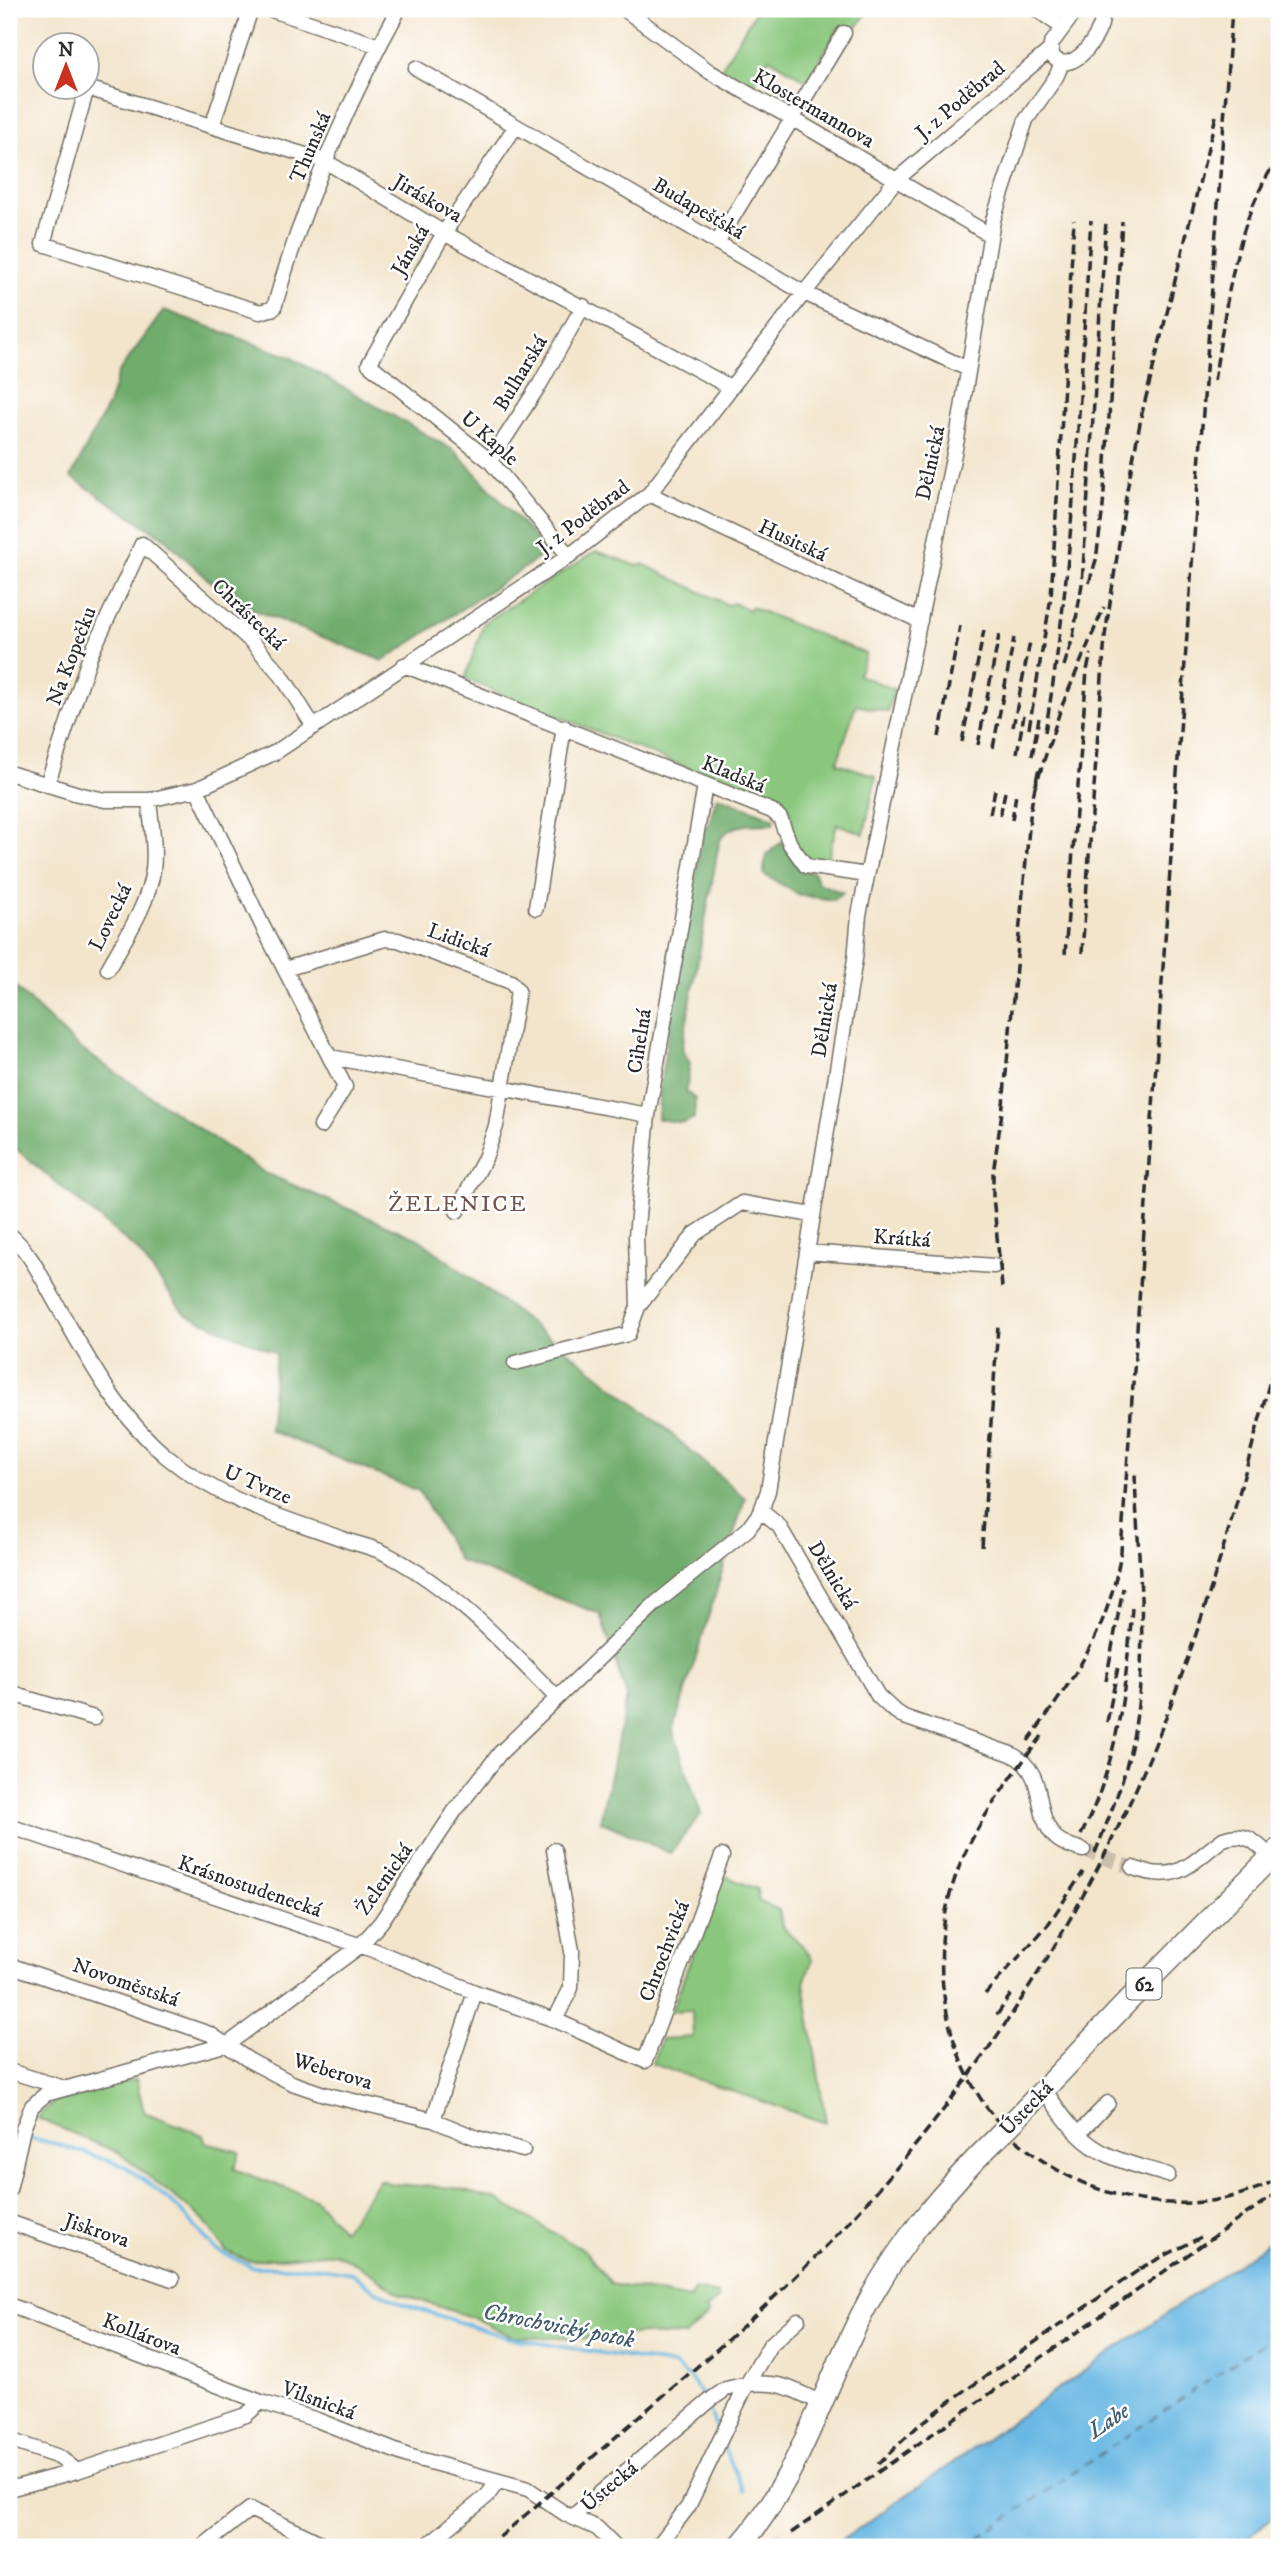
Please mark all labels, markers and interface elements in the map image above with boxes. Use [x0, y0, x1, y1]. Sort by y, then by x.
north arrow [32, 32, 102, 102]
text: N [58, 39, 74, 62]
street label: J. z Poděbrad [909, 55, 1011, 147]
street label: Klostermannova [748, 64, 879, 154]
street label: Thunská [284, 108, 337, 187]
street label: Jiráskova [386, 168, 467, 229]
street label: Budapešťská [648, 172, 749, 246]
street label: Jánská [385, 220, 436, 282]
street label: Bulharská [488, 331, 554, 416]
street label: U Kaple [455, 406, 524, 472]
street label: Dělnická [910, 424, 952, 503]
street label: J. z Poděbrad [531, 474, 635, 562]
street label: Husitská [754, 514, 831, 568]
street label: Chrástecká [206, 573, 291, 656]
street label: Na Kopečku [41, 603, 103, 709]
street label: Kladská [698, 750, 770, 800]
street label: Lovecká [84, 879, 138, 955]
street label: Lidická [424, 918, 494, 964]
street label: Dělnická [806, 981, 844, 1059]
street label: Cihelná [622, 1007, 658, 1075]
district label: ŽELENICE [388, 1190, 528, 1219]
street label: Krátká [872, 1224, 932, 1254]
street label: U Tvrze [220, 1459, 296, 1511]
street label: Dělnická [802, 1536, 863, 1615]
street label: Želenická [349, 1837, 419, 1921]
street label: Krásnostudenecká [174, 1850, 325, 1924]
street label: Chrochvická [634, 1897, 696, 2005]
street label: Novoměstská [69, 1953, 182, 2013]
road number: 62 [1126, 1968, 1162, 2000]
street label: Weberova [289, 2047, 376, 2096]
street label: Ústecká [993, 2074, 1059, 2142]
street label: Jiskrova [59, 2207, 133, 2254]
water label: Chrochvický potok [480, 2298, 637, 2355]
street label: Kollárova [99, 2308, 185, 2362]
street label: Vilsnická [277, 2375, 359, 2426]
water label: Labe [1081, 2396, 1136, 2447]
street label: Ústecká [575, 2454, 644, 2518]

